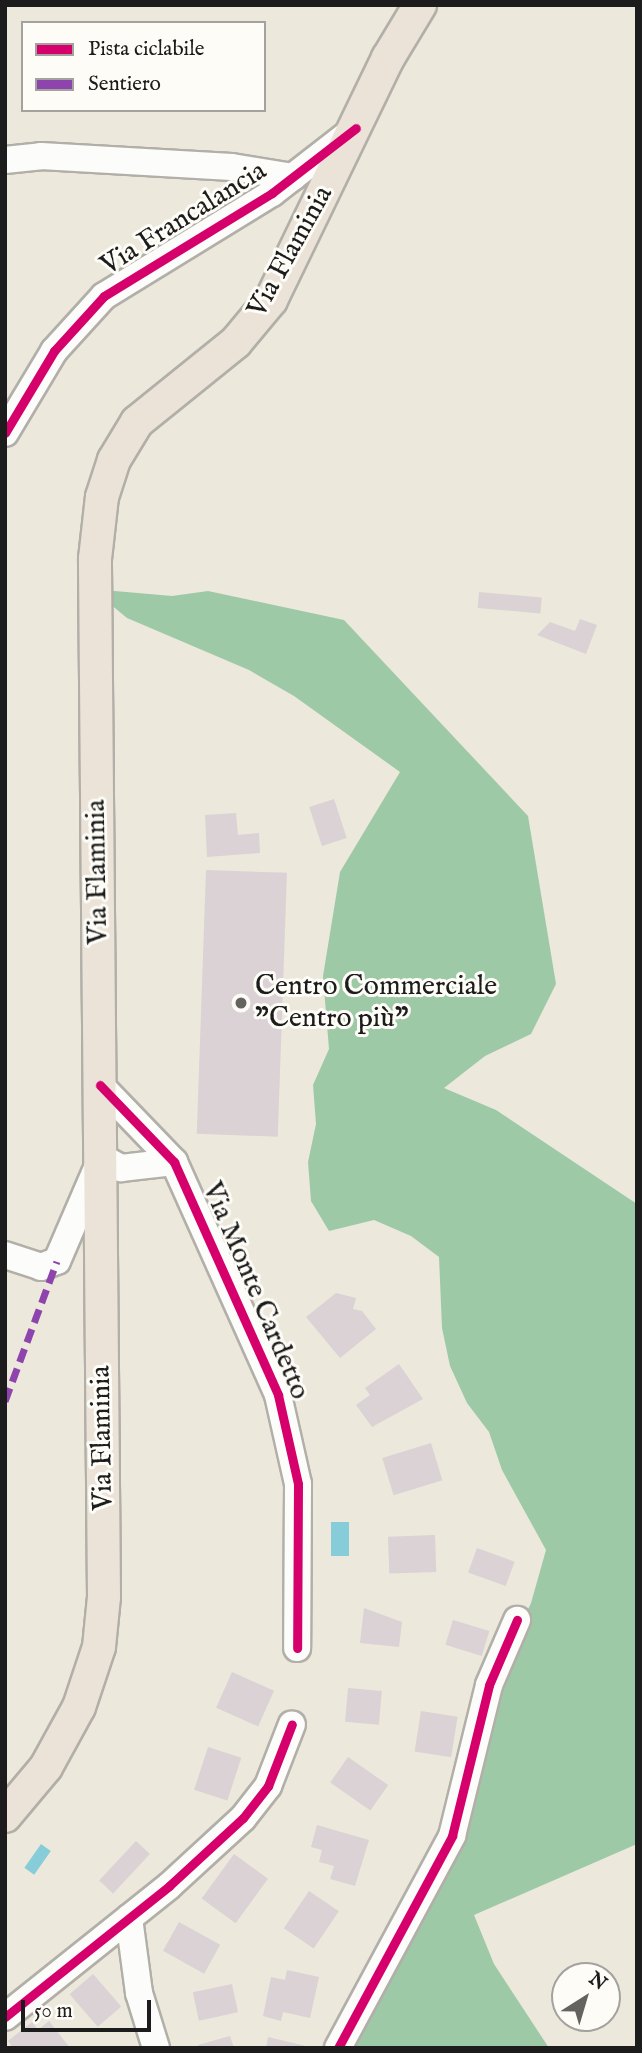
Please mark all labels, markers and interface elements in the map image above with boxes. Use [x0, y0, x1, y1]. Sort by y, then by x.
legend [21, 21, 266, 112]
text: Pista ciclabile [88, 36, 204, 63]
text: Sentiero [88, 71, 161, 98]
street label: Via Francalancia [95, 155, 273, 283]
street label: Via Flaminia [241, 180, 341, 324]
street label: Via Flaminia [80, 799, 116, 945]
place label: Centro Commerciale "Centro più" [255, 970, 497, 1036]
marker: Centro Commerciale "Centro più" [233, 995, 249, 1011]
street label: Via Monte Cardetto [194, 1177, 316, 1405]
street label: Via Flaminia [85, 1365, 121, 1511]
north arrow [551, 1962, 621, 2032]
text: N [584, 1967, 611, 1996]
scale bar [24, 1986, 154, 2030]
text: 50 m [34, 1998, 73, 2025]

